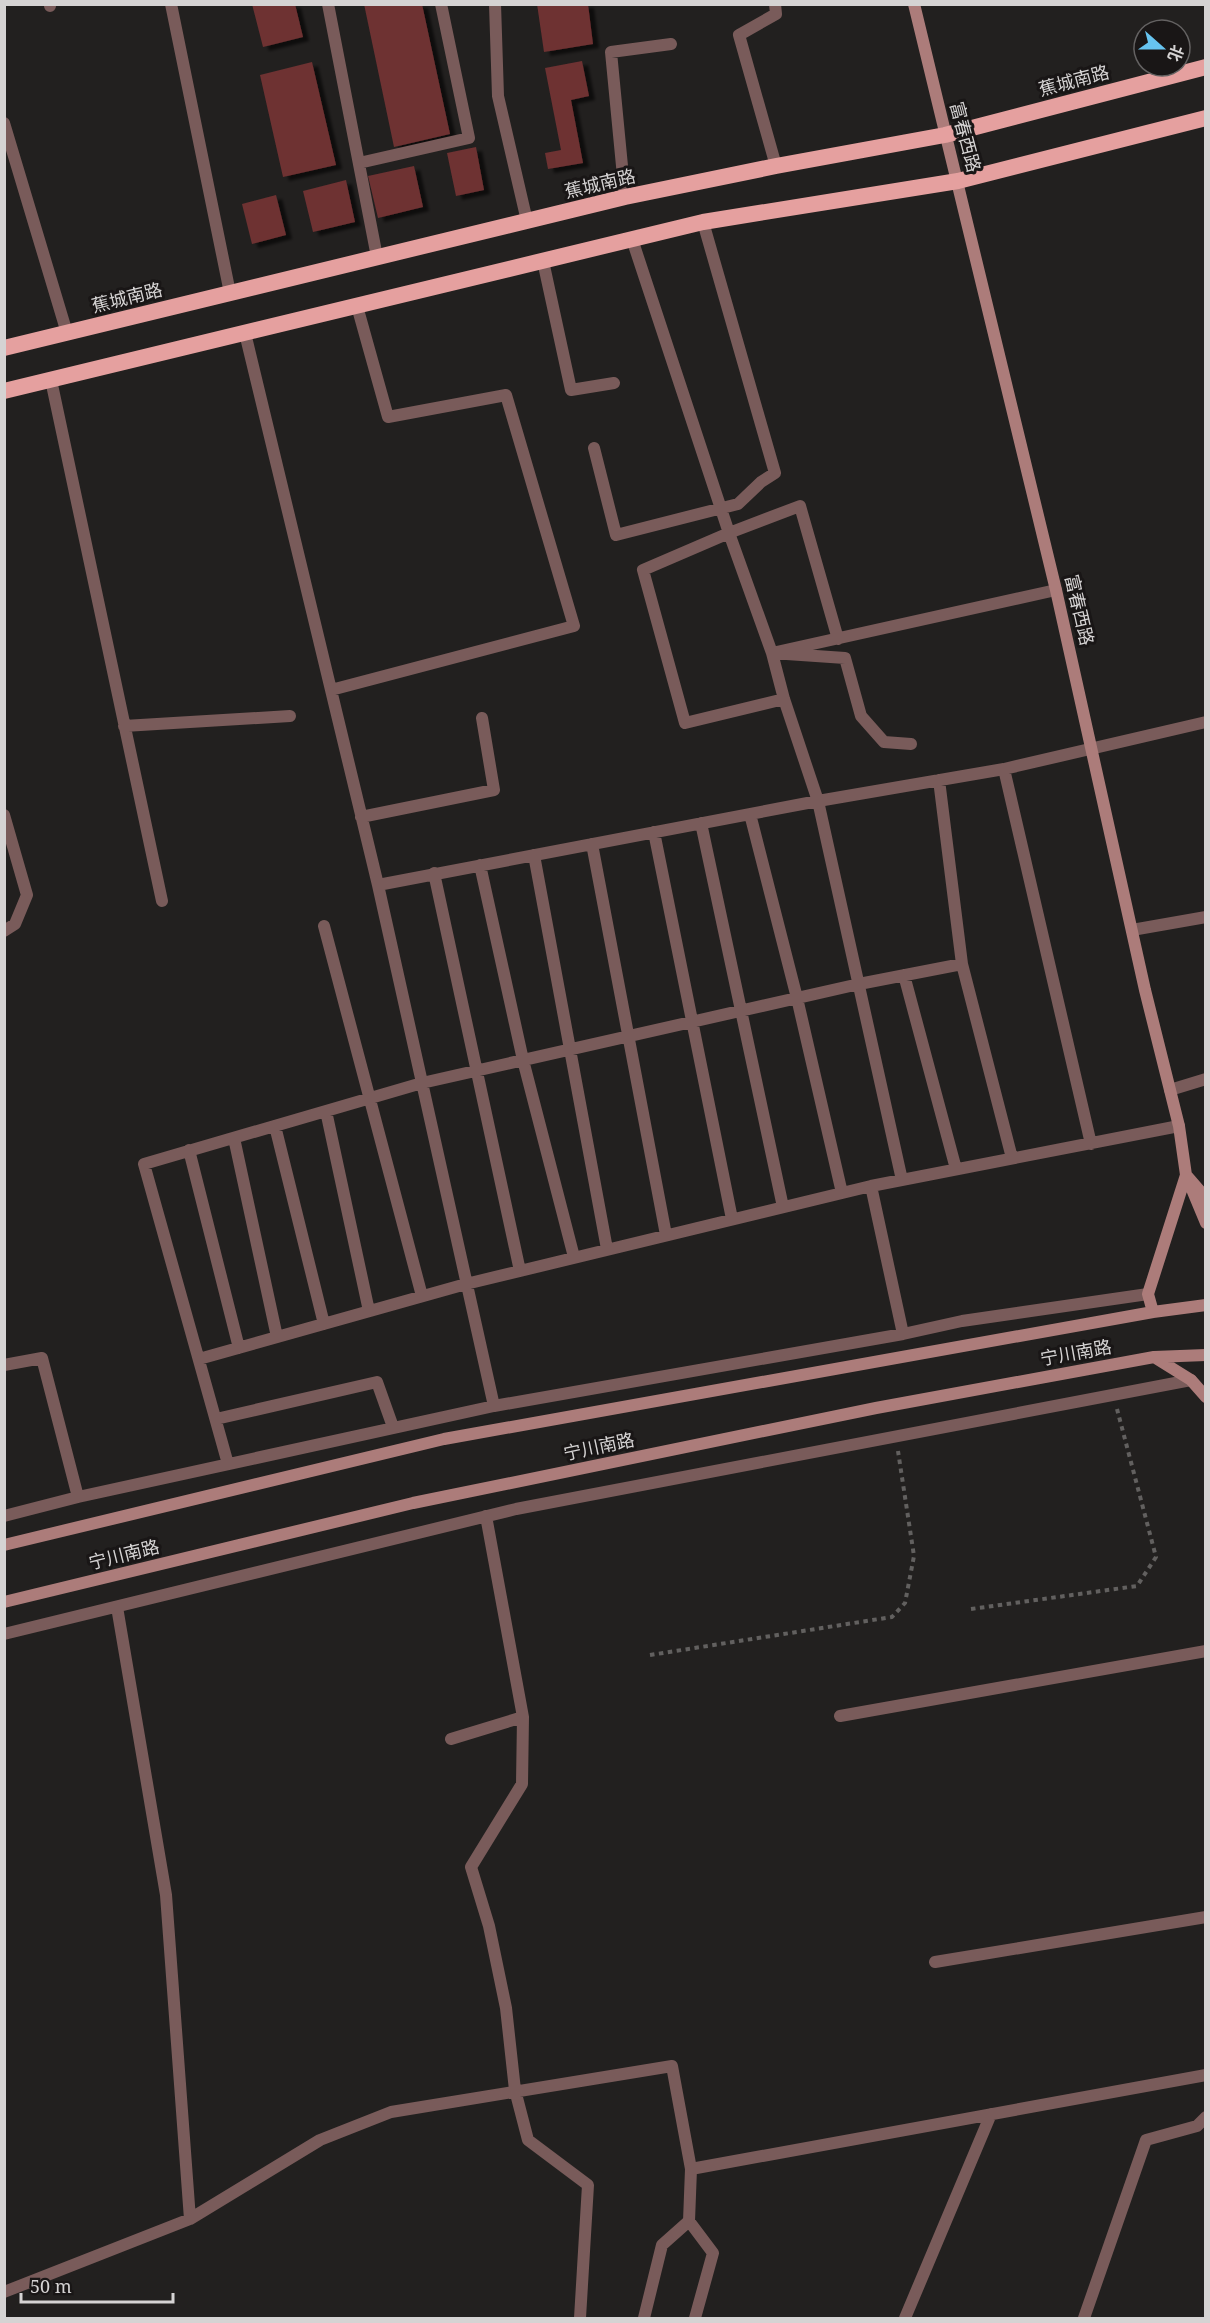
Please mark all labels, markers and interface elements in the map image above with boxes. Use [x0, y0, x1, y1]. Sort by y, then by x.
north arrow [1132, 18, 1192, 78]
text: 北 [1163, 42, 1189, 65]
street label: 蕉城南路 [1036, 59, 1112, 101]
street label: 富春西路 [945, 99, 987, 175]
street label: 蕉城南路 [562, 163, 638, 203]
street label: 蕉城南路 [89, 277, 165, 317]
street label: 富春西路 [1060, 572, 1100, 648]
street label: 宁川南路 [1038, 1334, 1113, 1370]
street label: 宁川南路 [561, 1427, 637, 1465]
street label: 宁川南路 [86, 1534, 162, 1574]
scale bar [21, 2266, 172, 2304]
text: 50 m [30, 2274, 72, 2298]

